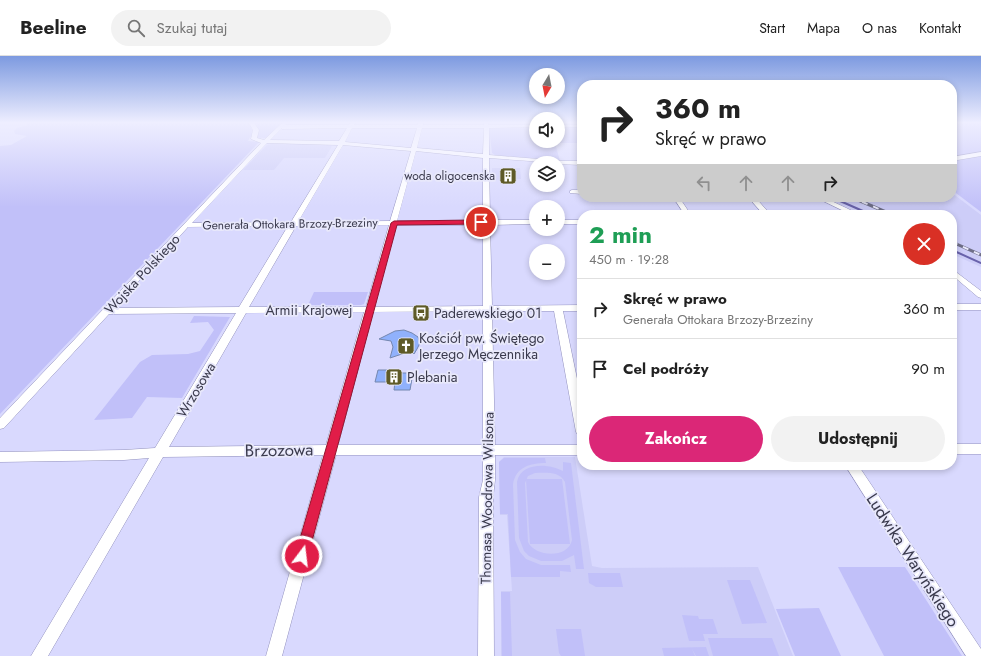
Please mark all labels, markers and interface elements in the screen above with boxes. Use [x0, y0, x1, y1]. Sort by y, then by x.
search box [111, 10, 391, 46]
text: Beeline [20, 14, 87, 41]
icon: search [125, 17, 147, 39]
text: Szukaj tutaj [157, 17, 228, 39]
text: Start [759, 18, 785, 38]
text: Mapa [807, 18, 840, 38]
text: O nas [862, 18, 897, 38]
text: Kontakt [919, 18, 961, 38]
north arrow [529, 68, 565, 104]
map controls [529, 68, 565, 280]
text: 360 m [655, 88, 741, 129]
icon: right [589, 96, 641, 148]
button: sound [529, 112, 565, 148]
text: Skręć w prawo [655, 126, 766, 152]
button: layers [529, 156, 565, 192]
building icon: woda oligocenska [498, 166, 518, 186]
place label: woda oligocenska [404, 167, 495, 185]
icon: left [693, 172, 715, 194]
icon: ahead [735, 172, 757, 194]
icon: ahead [777, 172, 799, 194]
icon: right [819, 172, 841, 194]
button: + [529, 200, 565, 236]
pin [464, 205, 498, 239]
icon: arrive [470, 211, 492, 233]
street label: Generała Ottokara Brzozy-Brzeziny [202, 213, 379, 235]
text: 2 min [589, 217, 652, 252]
button: close [903, 223, 945, 265]
street label: Wojska Polskiego [100, 229, 185, 318]
button: − [529, 244, 565, 280]
text: 450 m · 19:28 [589, 250, 669, 269]
text: Skręć w prawo [623, 288, 727, 310]
icon: right [589, 298, 611, 320]
text: 360 m [903, 298, 945, 320]
street label: Armii Krajowej [266, 300, 352, 320]
bus stop icon: Paderewskiego 01 [411, 303, 431, 323]
place label: Paderewskiego 01 [434, 303, 541, 323]
text: Generała Ottokara Brzozy-Brzeziny [623, 310, 813, 329]
place label: Kościół pw. Świętego Jerzego Męczennika [417, 328, 545, 364]
church icon: Kościół pw. Świętego Jerzego Męczennika [396, 336, 416, 356]
icon: arrive [589, 358, 611, 380]
text: Cel podróży [623, 358, 708, 380]
text: 90 m [911, 358, 945, 380]
street label: Wrzosowa [172, 359, 220, 421]
building icon: Plebania [384, 367, 404, 387]
place label: Plebania [407, 367, 458, 387]
street label: Thomasa Woodrowa Wilsona [475, 412, 499, 584]
button: Zakończ [589, 416, 763, 462]
button: Udostępnij [771, 416, 945, 462]
street label: Brzozowa [244, 437, 314, 463]
street label: Ludwika Waryńskiego [861, 488, 965, 632]
position arrow [281, 535, 323, 577]

